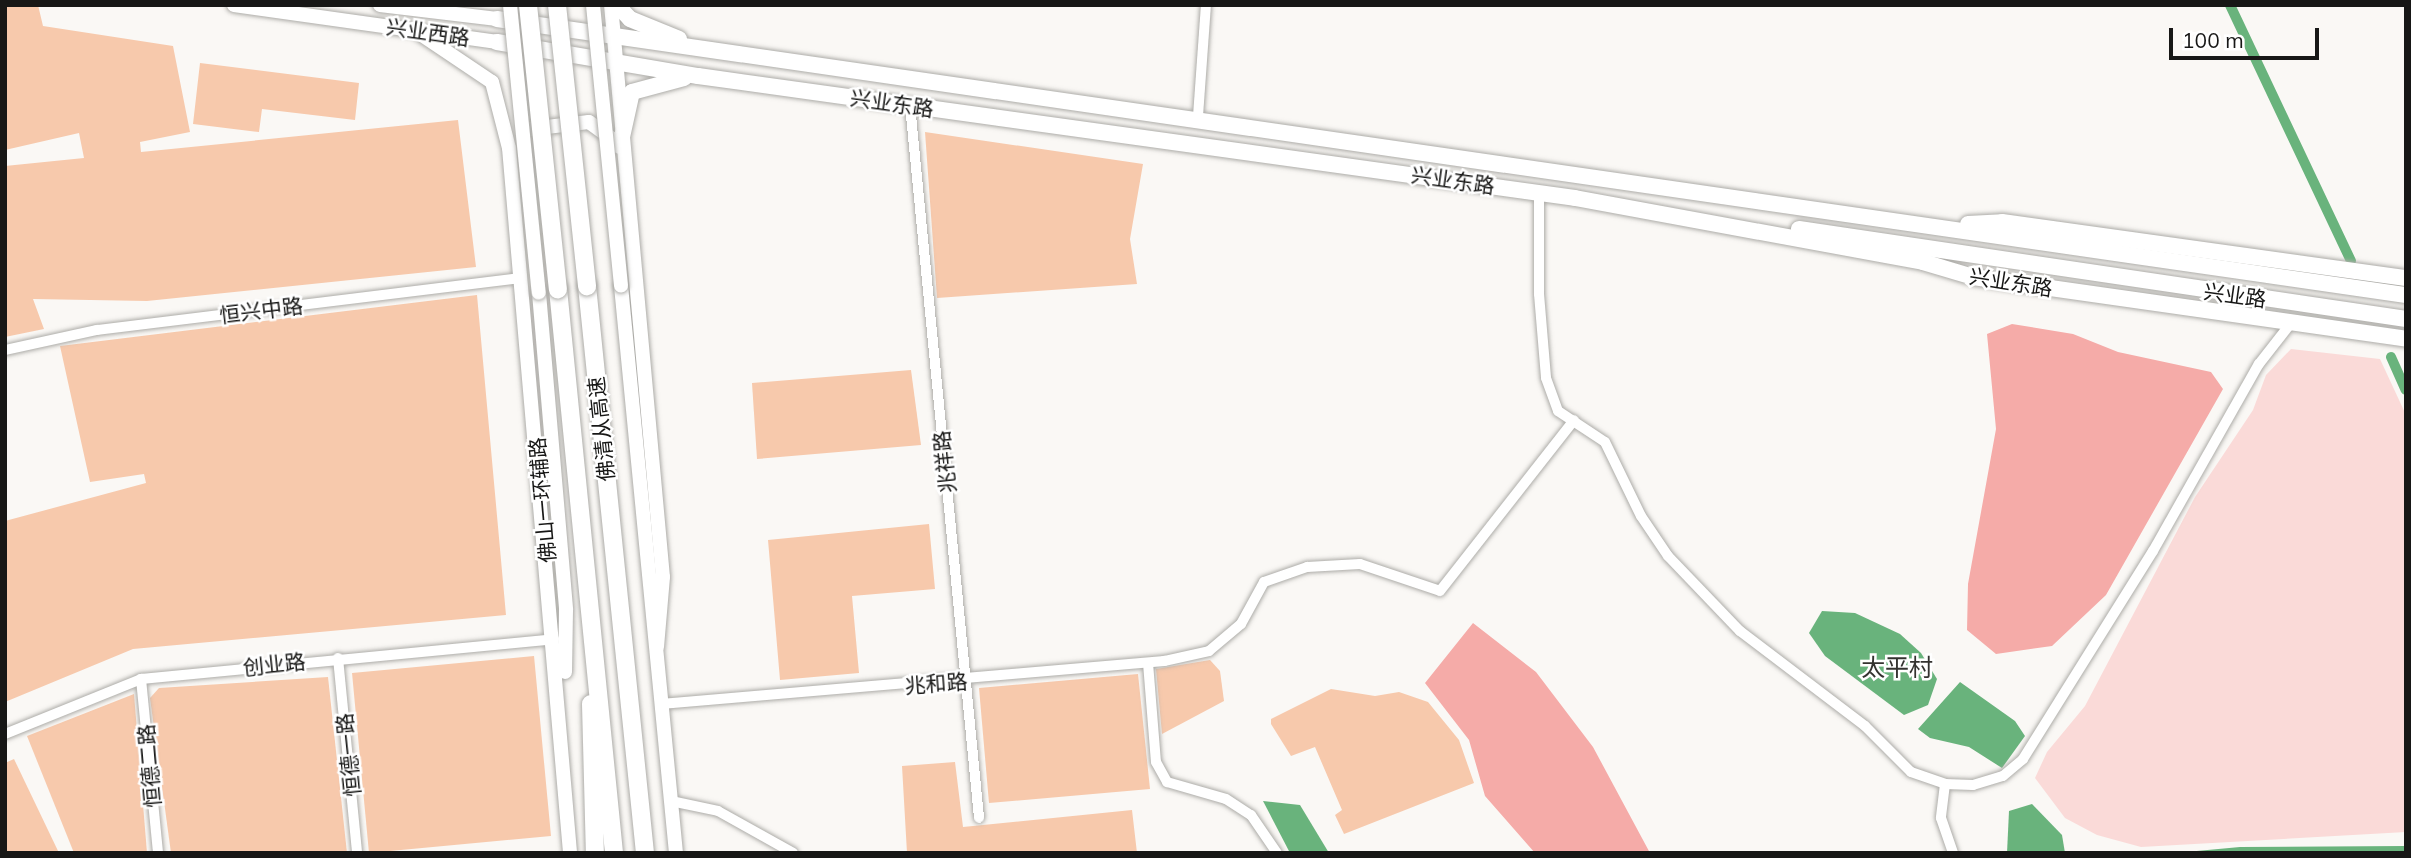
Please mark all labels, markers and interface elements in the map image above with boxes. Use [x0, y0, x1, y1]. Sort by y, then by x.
street label: 兴业西路 [385, 14, 471, 50]
scale bar [2173, 14, 2324, 58]
text: 100 m [2182, 27, 2244, 53]
street label: 兴业东路 [849, 85, 935, 121]
street label: 兴业东路 [1410, 162, 1496, 198]
street label: 兴业东路 [1968, 263, 2054, 301]
street label: 兴业路 [2202, 278, 2268, 312]
street label: 恒兴中路 [218, 292, 304, 328]
street label: 佛清从高速 [583, 375, 619, 483]
street label: 兆祥路 [928, 429, 960, 495]
street label: 佛山一环辅路 [524, 436, 560, 564]
street label: 创业路 [241, 648, 307, 680]
district label: 太平村 [1861, 654, 1933, 682]
street label: 兆和路 [904, 668, 968, 698]
street label: 恒德一路 [331, 712, 365, 798]
street label: 恒德二路 [133, 723, 165, 809]

